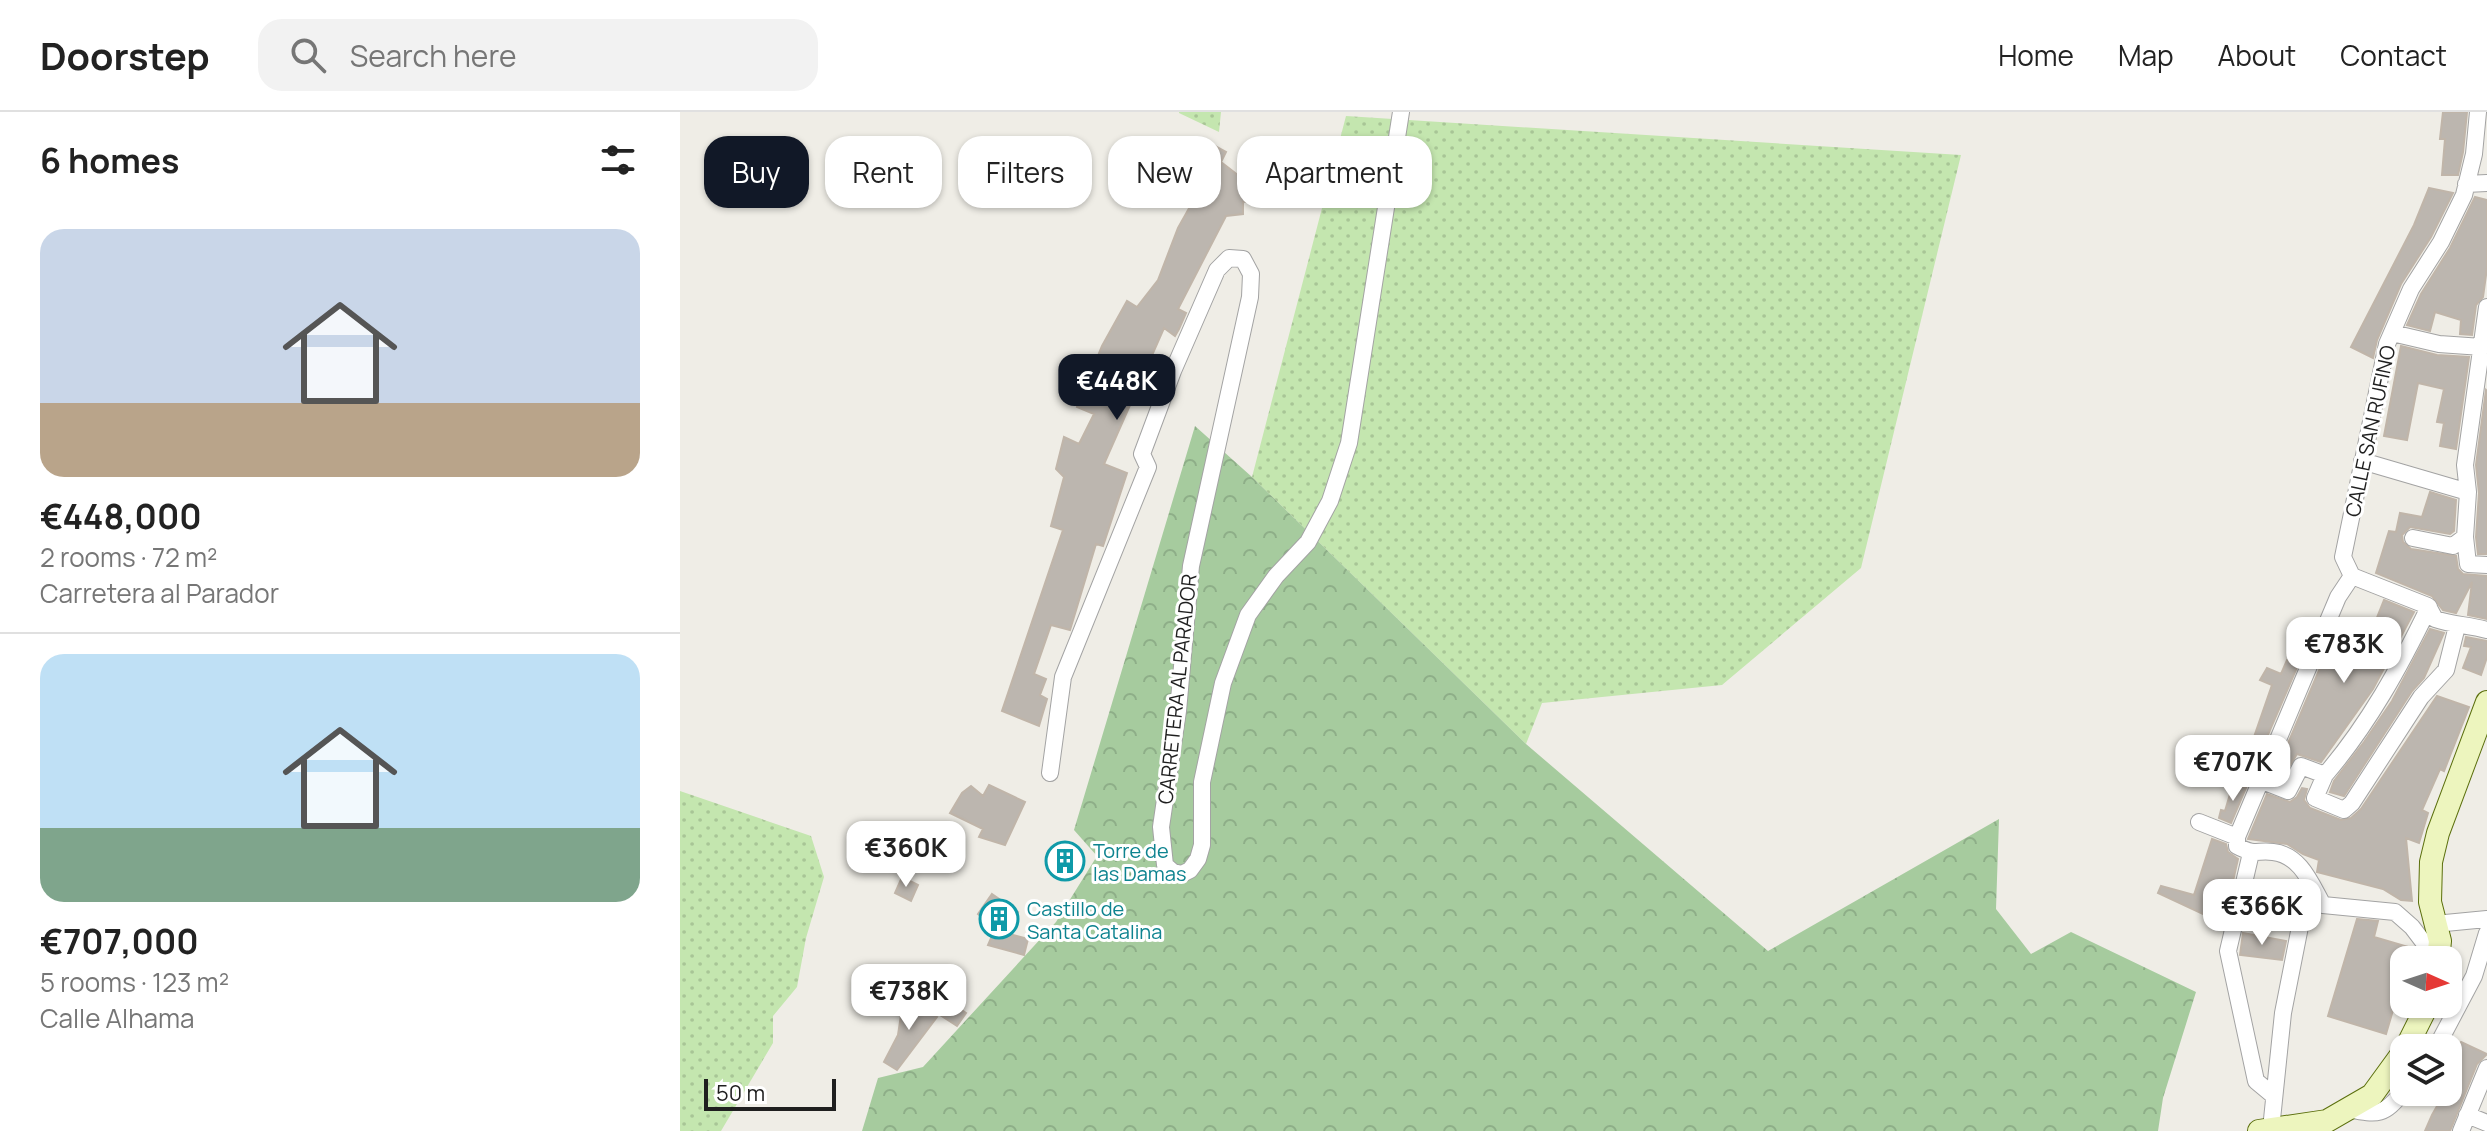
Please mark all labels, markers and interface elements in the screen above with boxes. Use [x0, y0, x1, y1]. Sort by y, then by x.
search box [258, 19, 818, 91]
text: Doorstep [40, 29, 210, 81]
icon: search [286, 33, 330, 77]
text: Search here [350, 35, 516, 76]
text: Home [1998, 36, 2074, 74]
text: Map [2118, 36, 2174, 74]
text: About [2218, 36, 2296, 74]
text: Contact [2340, 36, 2447, 74]
chip: Buy [704, 136, 809, 208]
chip: Rent [825, 136, 942, 208]
chip: Filters [958, 136, 1092, 208]
chip: New [1108, 136, 1221, 208]
chip: Apartment [1237, 136, 1432, 208]
text: 6 homes [40, 137, 179, 183]
icon: filters [596, 138, 640, 182]
icon: home [268, 281, 412, 425]
street label: CALLE SAN RUFINO [2339, 343, 2401, 519]
pin: €448K [1061, 354, 1173, 422]
text: €448K [1076, 362, 1158, 398]
text: €448,000 [40, 493, 202, 539]
text: 2 rooms · 72 m² [40, 539, 217, 575]
street label: CARRETERA AL PARADOR [1151, 573, 1203, 805]
text: Carretera al Parador [40, 575, 279, 611]
pin: €783K [2288, 617, 2400, 685]
text: €783K [2304, 625, 2384, 661]
icon: home [268, 706, 412, 850]
pin: €707K [2177, 735, 2289, 803]
text: €707K [2193, 743, 2273, 779]
pin: €360K [850, 821, 962, 889]
text: €360K [865, 829, 947, 865]
place label: Torre de las Damas [1093, 837, 1186, 887]
building icon: Torre de las Damas [1044, 840, 1086, 882]
pin: €366K [2206, 879, 2318, 947]
text: €366K [2221, 887, 2303, 923]
place label: Castillo de Santa Catalina [1027, 895, 1162, 945]
building icon: Castillo de Santa Catalina [978, 898, 1020, 940]
text: €707,000 [40, 918, 199, 964]
north arrow [2390, 946, 2462, 1018]
map controls [2390, 946, 2462, 1106]
text: 5 rooms · 123 m² [40, 964, 229, 1000]
pin: €738K [853, 964, 965, 1032]
text: €738K [869, 972, 949, 1008]
text: Calle Alhama [40, 1000, 195, 1036]
button: layers [2390, 1034, 2462, 1106]
scale bar [704, 1075, 836, 1111]
text: 50 m [716, 1078, 765, 1108]

